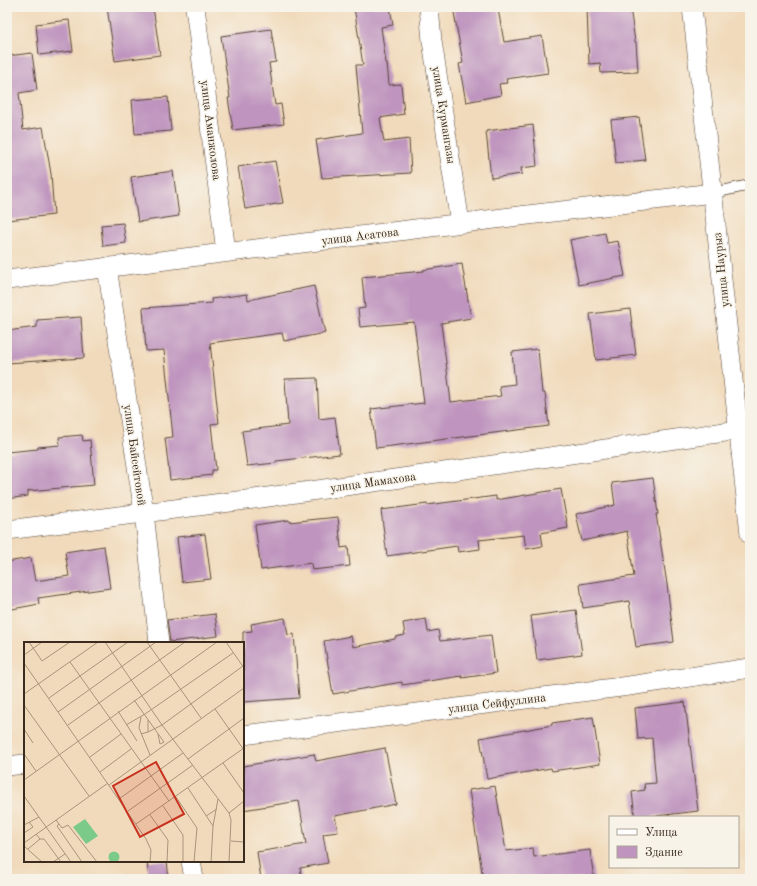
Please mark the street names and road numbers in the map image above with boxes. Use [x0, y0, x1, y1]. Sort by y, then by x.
street label: улица Курмангазы [429, 65, 457, 165]
street label: улица Аманжолова [198, 79, 222, 181]
street label: улица Асатова [321, 226, 399, 248]
street label: улица Наурыз [712, 232, 732, 308]
street label: улица Байсейтовой [121, 404, 147, 506]
street label: улица Мамахова [329, 471, 417, 495]
street label: улица Сейфуллина [448, 692, 547, 716]

